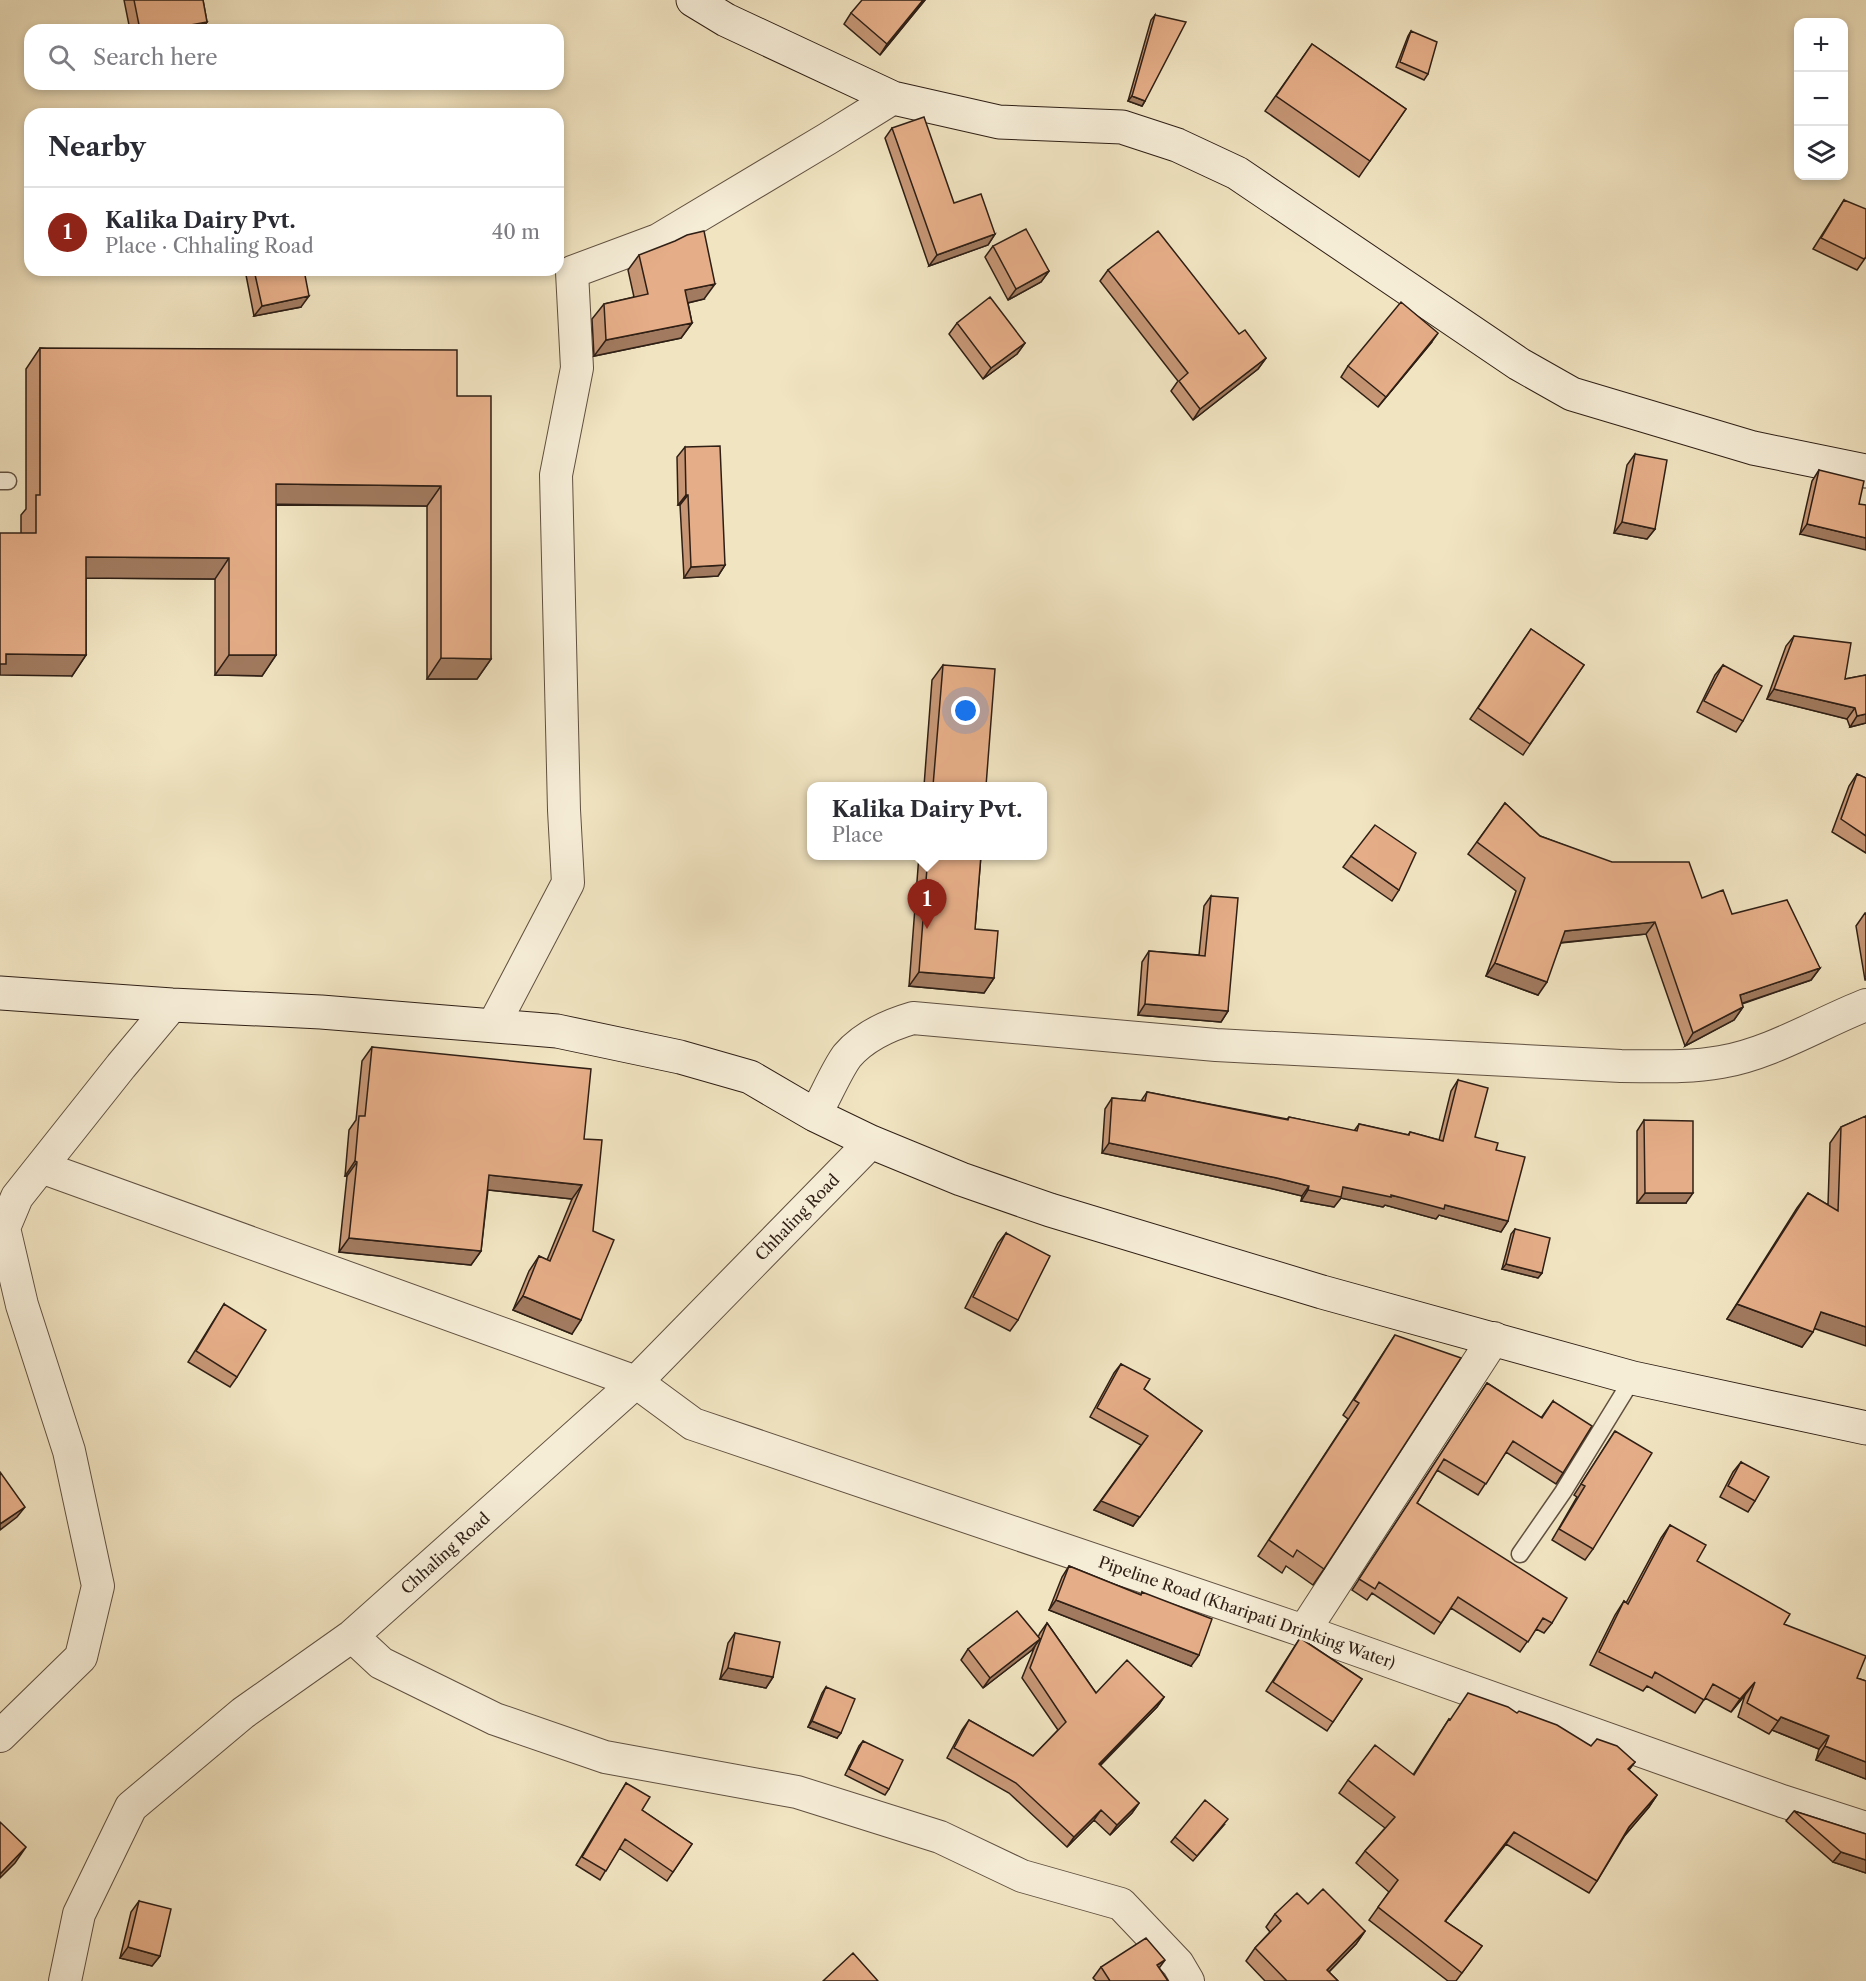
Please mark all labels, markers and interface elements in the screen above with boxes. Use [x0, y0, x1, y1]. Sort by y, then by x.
map controls [1794, 18, 1848, 180]
button: + [1794, 18, 1848, 72]
search box [24, 24, 564, 90]
icon: search [45, 41, 78, 74]
text: Search here [93, 44, 218, 71]
button: − [1794, 72, 1848, 126]
button: layers [1794, 126, 1848, 180]
text: Nearby [48, 131, 146, 163]
text: Kalika Dairy Pvt. [105, 207, 296, 234]
text: 1 [63, 220, 72, 244]
text: 40 m [492, 220, 540, 244]
text: Place · Chhaling Road [105, 234, 314, 258]
your location [951, 696, 980, 725]
popup [807, 782, 1047, 860]
text: Kalika Dairy Pvt. [832, 796, 1022, 823]
text: Place [832, 823, 883, 847]
pin: 1 [908, 880, 946, 929]
street label: Chhaling Road [751, 1169, 844, 1264]
street label: Chhaling Road [396, 1508, 494, 1598]
street label: Pipeline Road (Kharipati Drinking Water) [1096, 1552, 1398, 1672]

